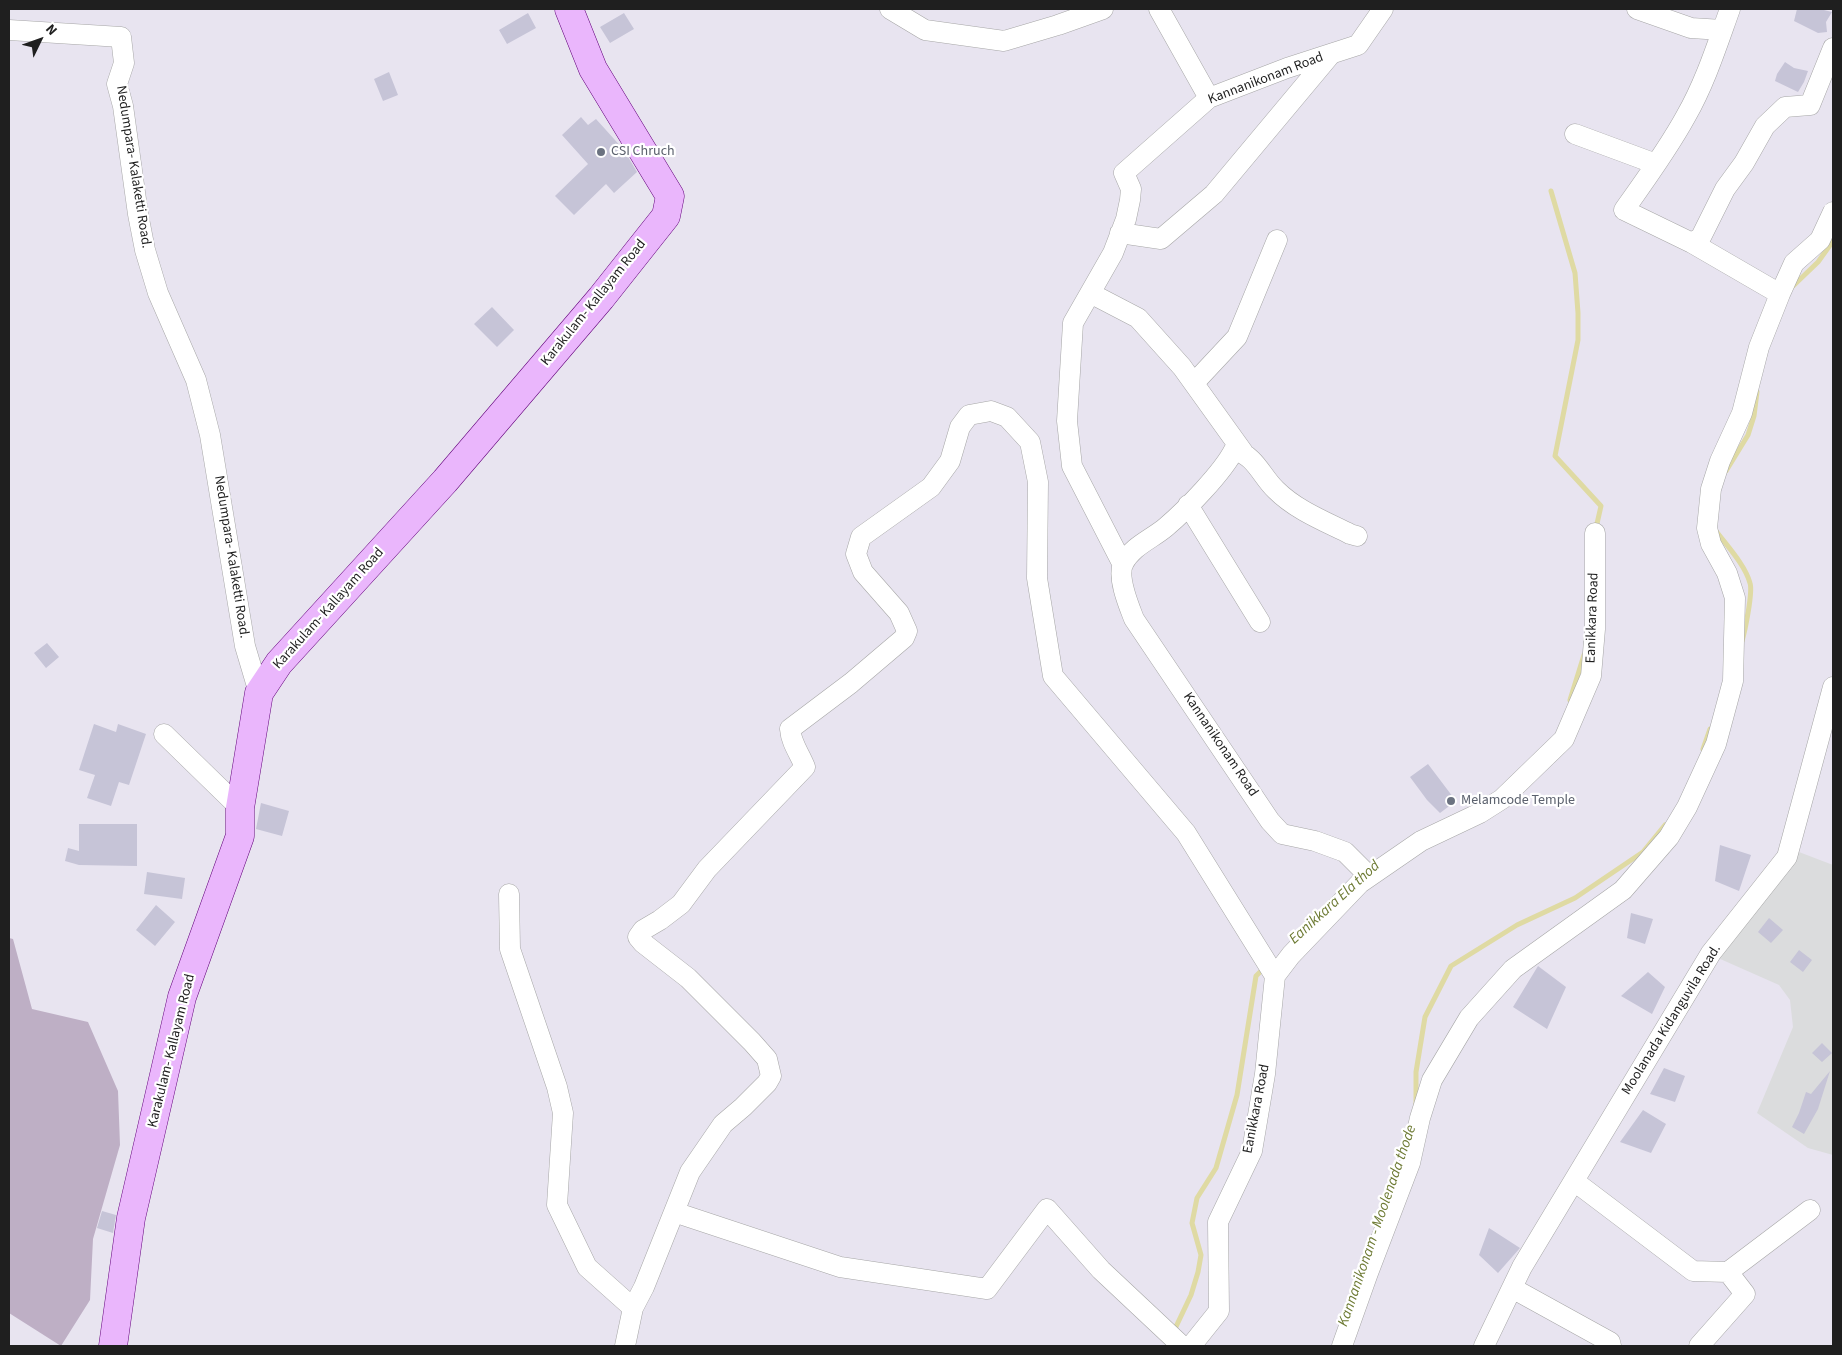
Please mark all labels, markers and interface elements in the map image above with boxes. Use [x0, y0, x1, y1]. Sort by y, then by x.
north arrow [15, 15, 65, 65]
text: N [41, 20, 62, 40]
street label: Kannanikonam Road [1206, 49, 1326, 109]
street label: Nedumpara- Kalaketti Road. [112, 84, 154, 250]
place label: CSI Chruch [611, 144, 675, 160]
marker: CSI Chruch [595, 146, 607, 158]
street label: Karakulam- Kallayam Road [538, 236, 650, 370]
street label: Nedumpara- Kalaketti Road. [210, 474, 252, 640]
street label: Karakulam- Kallayam Road [270, 545, 388, 673]
street label: Eanikkara Road [1583, 572, 1603, 664]
street label: Kannanikonam Road [1179, 690, 1261, 800]
place label: Melamcode Temple [1461, 793, 1575, 809]
marker: Melamcode Temple [1445, 795, 1457, 807]
water label: Eanikkara Ela thod [1286, 858, 1384, 948]
street label: Moolanada Kidanguvila Road. [1619, 942, 1725, 1098]
street label: Karakulam- Kallayam Road [145, 973, 199, 1129]
street label: Eanikkara Road [1240, 1063, 1274, 1155]
water label: Kannanikonam - Moolenada thode [1335, 1123, 1421, 1329]

